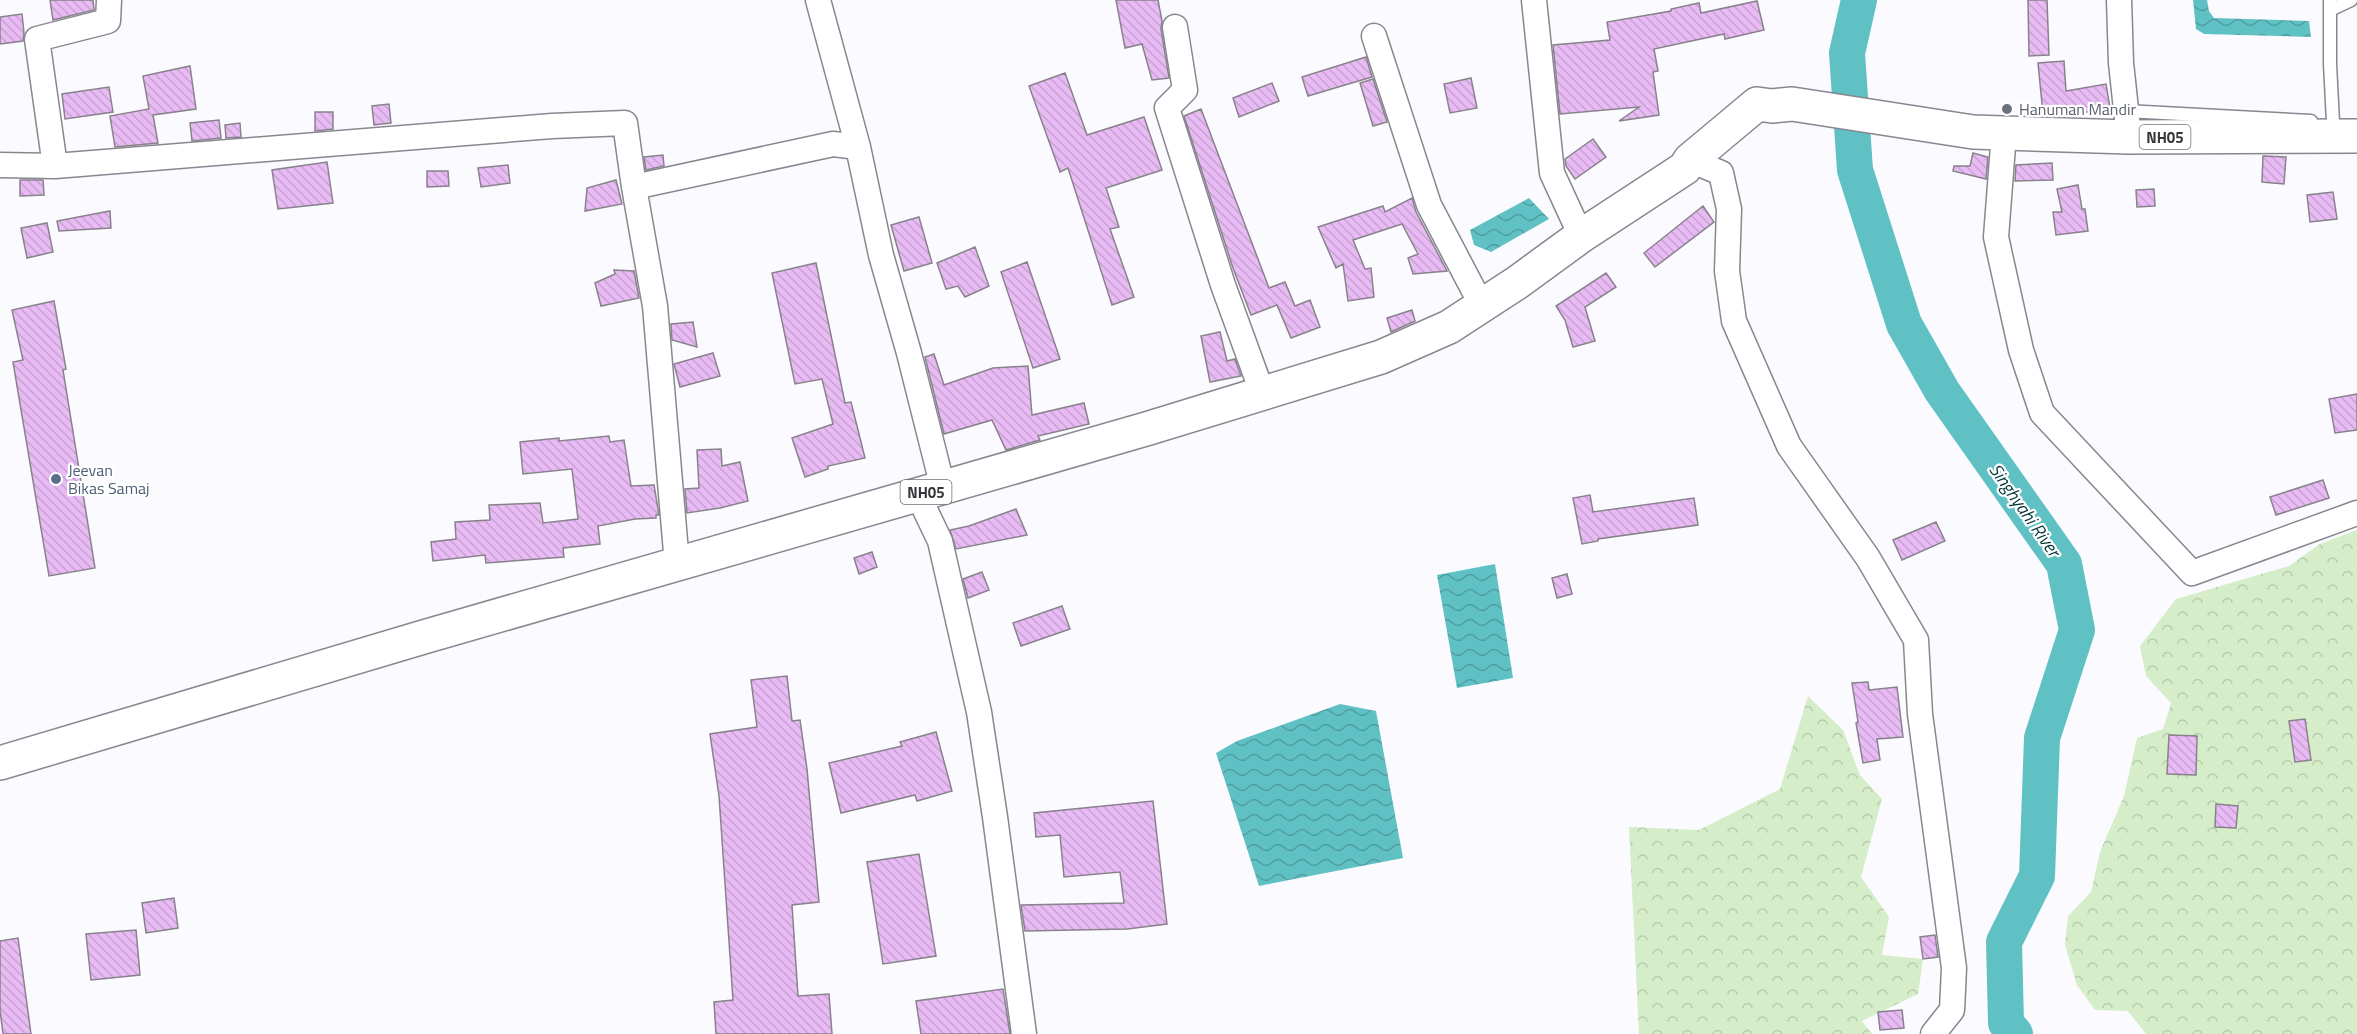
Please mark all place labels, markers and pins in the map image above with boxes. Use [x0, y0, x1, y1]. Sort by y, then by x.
place label: Hanuman Mandir [2019, 97, 2136, 121]
marker: Hanuman Mandir [2000, 102, 2014, 116]
place label: Jeevan Bikas Samaj [68, 458, 150, 500]
marker: Jeevan Bikas Samaj [49, 472, 63, 486]

